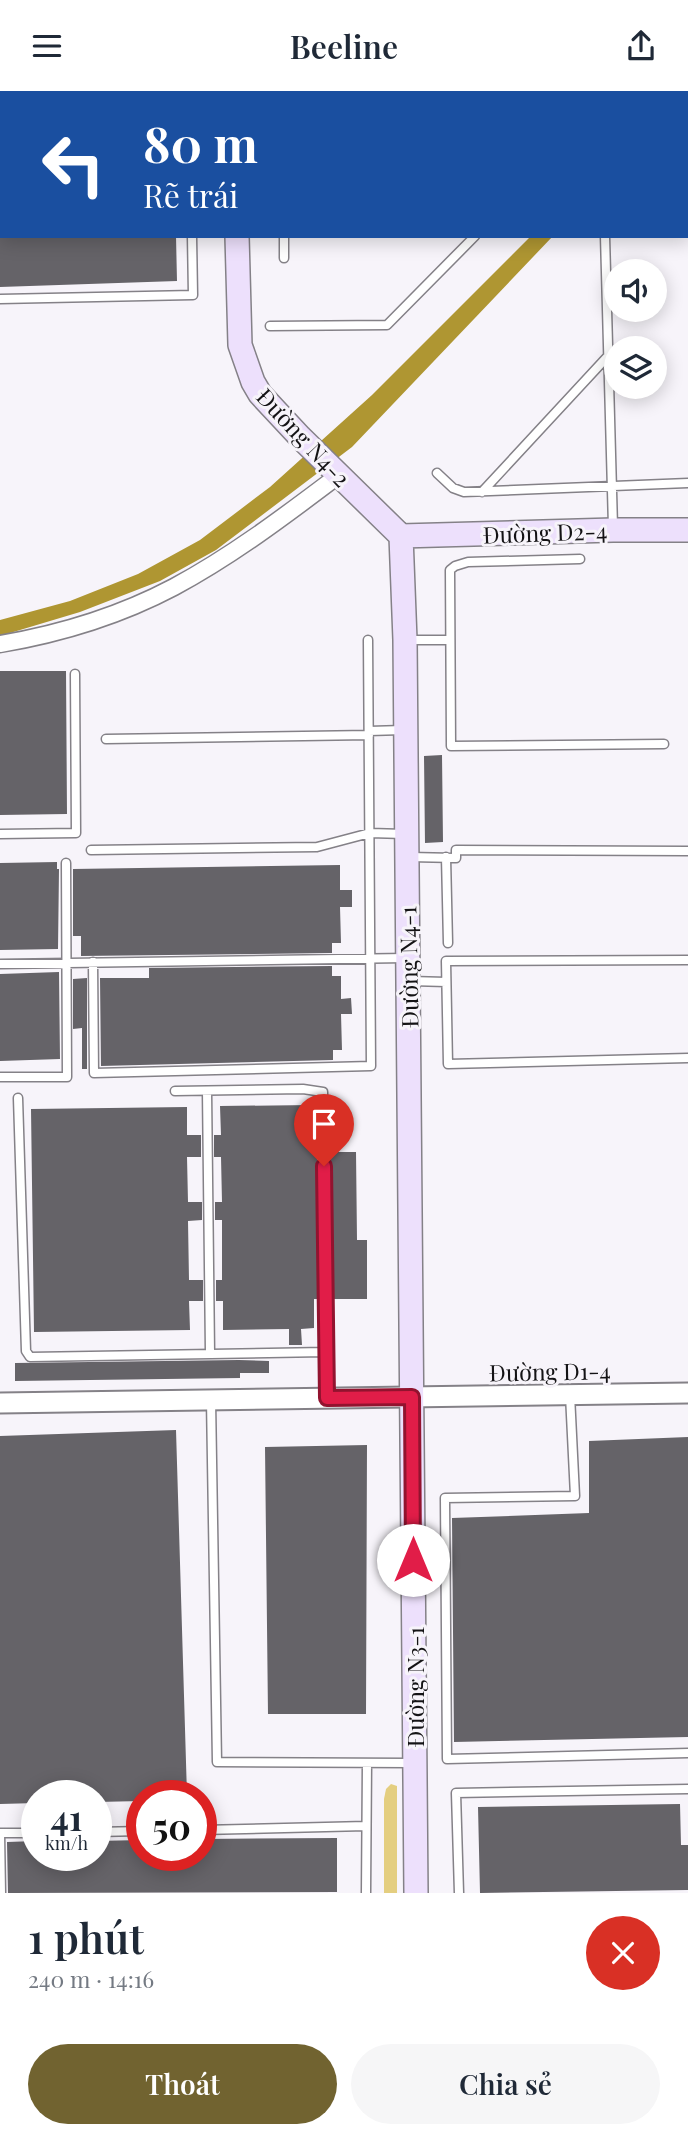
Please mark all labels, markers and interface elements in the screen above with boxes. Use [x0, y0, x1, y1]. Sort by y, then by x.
text: Beeline [290, 24, 398, 67]
icon: menu [28, 27, 66, 65]
icon: share [622, 27, 660, 65]
text: 80 m [143, 110, 258, 175]
icon: left [28, 119, 119, 210]
text: Rẽ trái [143, 173, 238, 216]
map controls [604, 259, 667, 399]
button: sound [604, 259, 667, 322]
button: layers [604, 336, 667, 399]
street label: Đường N4-2 [250, 381, 358, 493]
street label: Đường D2-4 [482, 514, 608, 550]
street label: Đường N4-1 [391, 905, 425, 1028]
pin [294, 1094, 354, 1166]
icon: arrive [305, 1105, 343, 1143]
street label: Đường D1-4 [489, 1354, 611, 1388]
position arrow [376, 1523, 450, 1597]
street label: Đường N3-1 [399, 1626, 430, 1747]
speed limit sign: 50 [126, 1780, 217, 1871]
text: 41 [51, 1793, 82, 1840]
text: km/h [45, 1831, 88, 1855]
text: 1 phút [28, 1909, 144, 1965]
button: close [586, 1916, 660, 1990]
text: 240 m · 14:16 [28, 1963, 154, 1994]
button: Thoát [28, 2044, 337, 2124]
button: Chia sẻ [351, 2044, 660, 2124]

